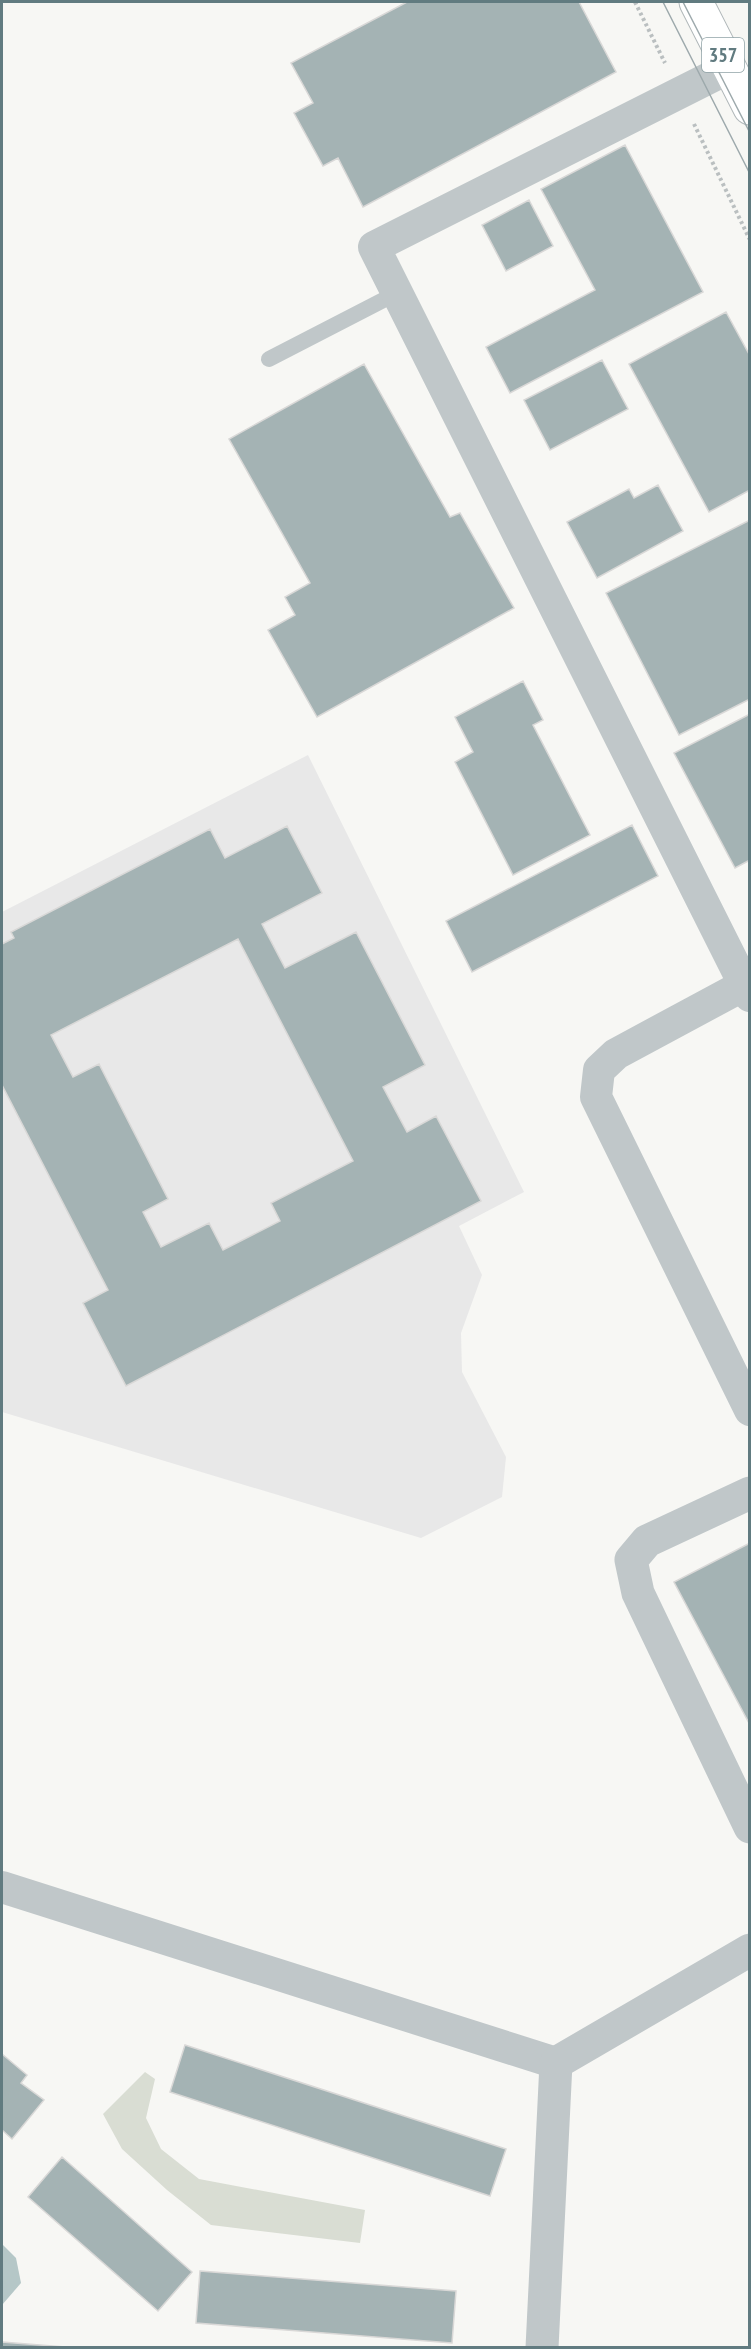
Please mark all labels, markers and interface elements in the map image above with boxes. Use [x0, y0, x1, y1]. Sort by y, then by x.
road number: 357 [702, 38, 744, 72]

